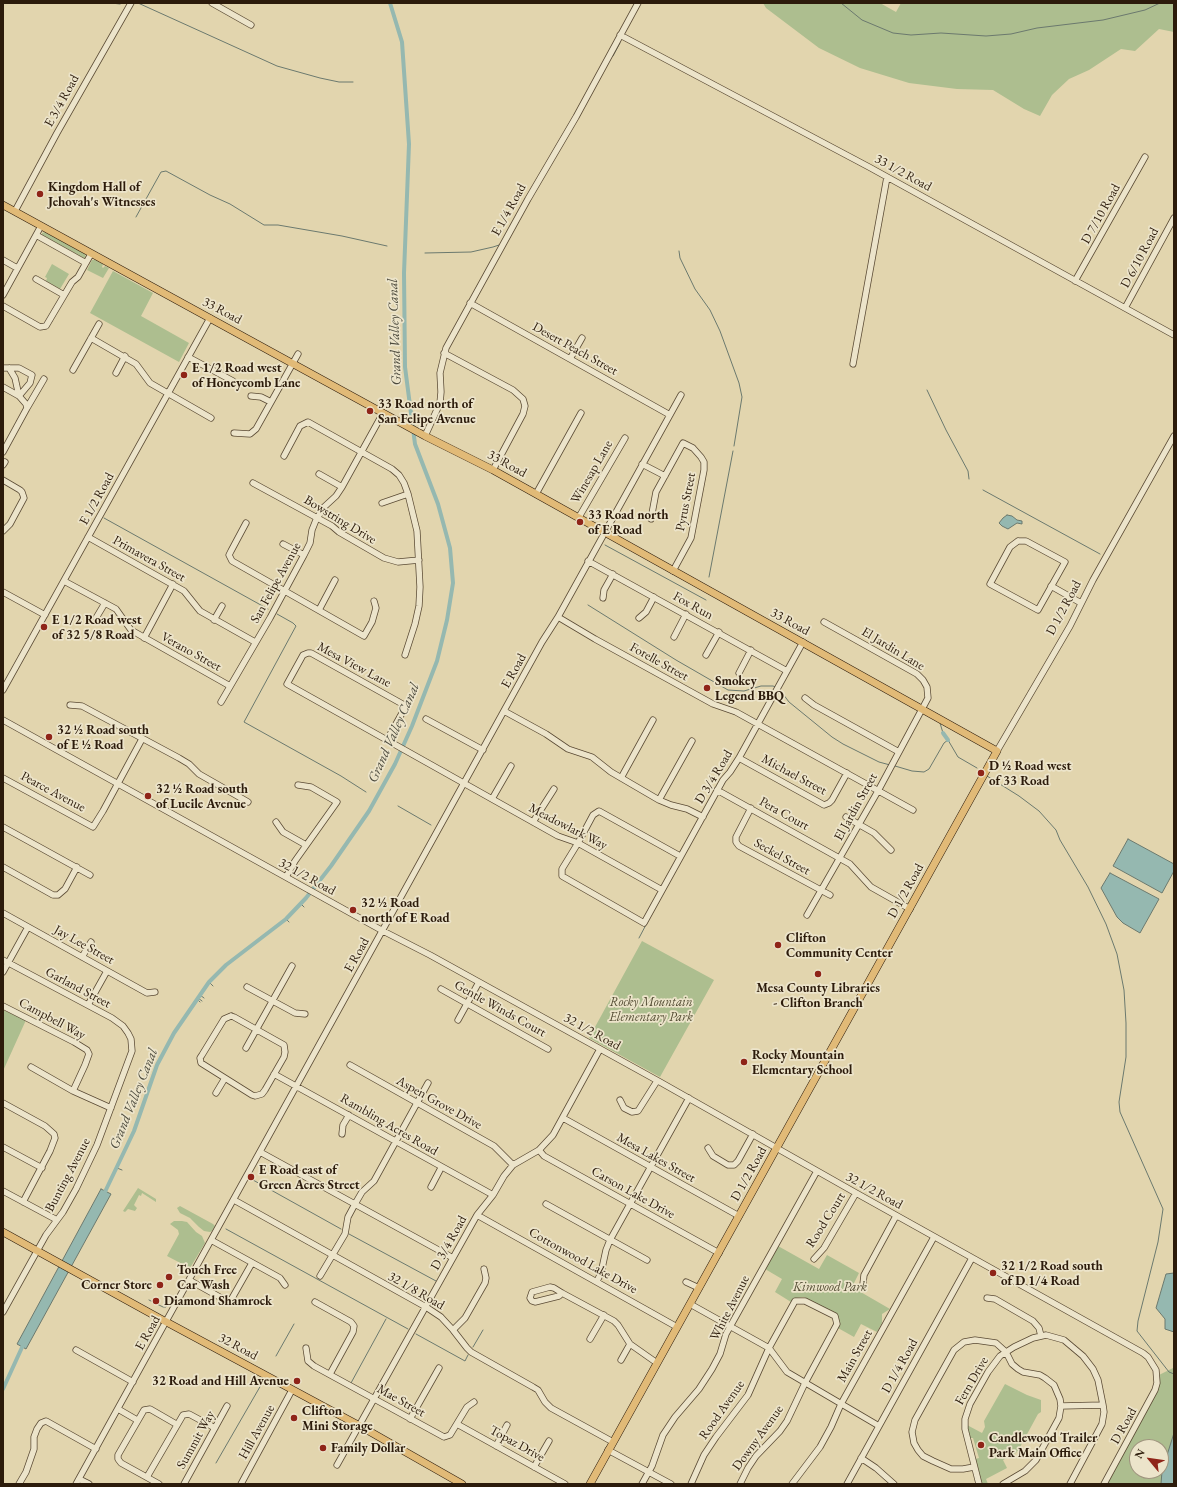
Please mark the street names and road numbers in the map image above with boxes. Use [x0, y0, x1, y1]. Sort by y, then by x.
street label: E 3/4 Road [41, 72, 83, 130]
street label: 33 1/2 Road [872, 151, 934, 195]
street label: E 1/4 Road [488, 181, 530, 239]
street label: D 7/10 Road [1078, 181, 1124, 247]
street label: D 6/10 Road [1118, 225, 1162, 291]
street label: 33 Road [200, 294, 244, 328]
street label: Desert Peach Street [530, 319, 620, 379]
street label: Winesap Lane [568, 438, 616, 506]
street label: 33 Road [485, 447, 529, 481]
street label: E 1/2 Road [76, 470, 118, 528]
street label: Pyrus Street [673, 471, 699, 533]
street label: Bowstring Drive [301, 492, 379, 548]
street label: Primavera Street [110, 533, 188, 585]
street label: San Felipe Avenue [247, 540, 305, 626]
street label: D 1/2 Road [1043, 578, 1085, 638]
street label: Fox Run [670, 589, 716, 623]
street label: 33 Road [768, 605, 812, 639]
street label: El Jardin Lane [859, 624, 927, 674]
street label: Verano Street [158, 629, 224, 675]
street label: Mesa View Lane [314, 639, 394, 691]
street label: Forelle Street [627, 640, 691, 684]
street label: E Road [498, 651, 530, 691]
street label: D 3/4 Road [692, 747, 736, 807]
street label: Michael Street [759, 751, 829, 799]
street label: Pearce Avenue [18, 768, 88, 816]
street label: El Jardin Street [831, 771, 881, 843]
street label: Pera Court [756, 794, 812, 834]
street label: Meadowlark Way [526, 800, 610, 854]
street label: Seckel Street [751, 835, 813, 879]
street label: 32 1/2 Road [276, 855, 338, 899]
street label: D 1/2 Road [885, 861, 927, 921]
street label: Jay Lee Street [51, 922, 117, 968]
street label: E Road [341, 935, 373, 975]
street label: Garland Street [43, 964, 113, 1012]
street label: Gentle Winds Court [451, 977, 549, 1041]
street label: Campbell Way [16, 995, 88, 1043]
street label: 32 1/2 Road [561, 1010, 623, 1054]
street label: Aspen Grove Drive [394, 1073, 484, 1133]
street label: Rambling Acres Road [337, 1091, 441, 1159]
street label: Mesa Lakes Street [614, 1130, 698, 1186]
street label: Bunting Avenue [42, 1136, 94, 1214]
street label: D 1/2 Road [728, 1144, 770, 1204]
street label: Carson Lake Drive [588, 1164, 678, 1222]
street label: 32 1/2 Road [843, 1169, 905, 1213]
street label: Rood Court [803, 1189, 849, 1251]
street label: D 3/4 Road [428, 1213, 470, 1273]
street label: Cottonwood Lake Drive [526, 1225, 640, 1297]
street label: 32 1/8 Road [385, 1269, 447, 1313]
street label: White Avenue [707, 1273, 753, 1343]
street label: E Road [132, 1313, 164, 1353]
street label: Main Street [834, 1327, 876, 1385]
street label: 32 Road [216, 1330, 260, 1364]
street label: D 1/4 Road [879, 1336, 921, 1396]
street label: Fern Drive [952, 1354, 992, 1408]
street label: Rood Avenue [696, 1377, 748, 1443]
street label: Mae Street [374, 1381, 428, 1421]
street label: Hill Avenue [236, 1402, 278, 1462]
street label: Downy Avenue [729, 1402, 787, 1474]
street label: D Road [1108, 1405, 1140, 1447]
street label: Summit Way [174, 1408, 218, 1472]
street label: Topaz Drive [487, 1423, 547, 1465]

